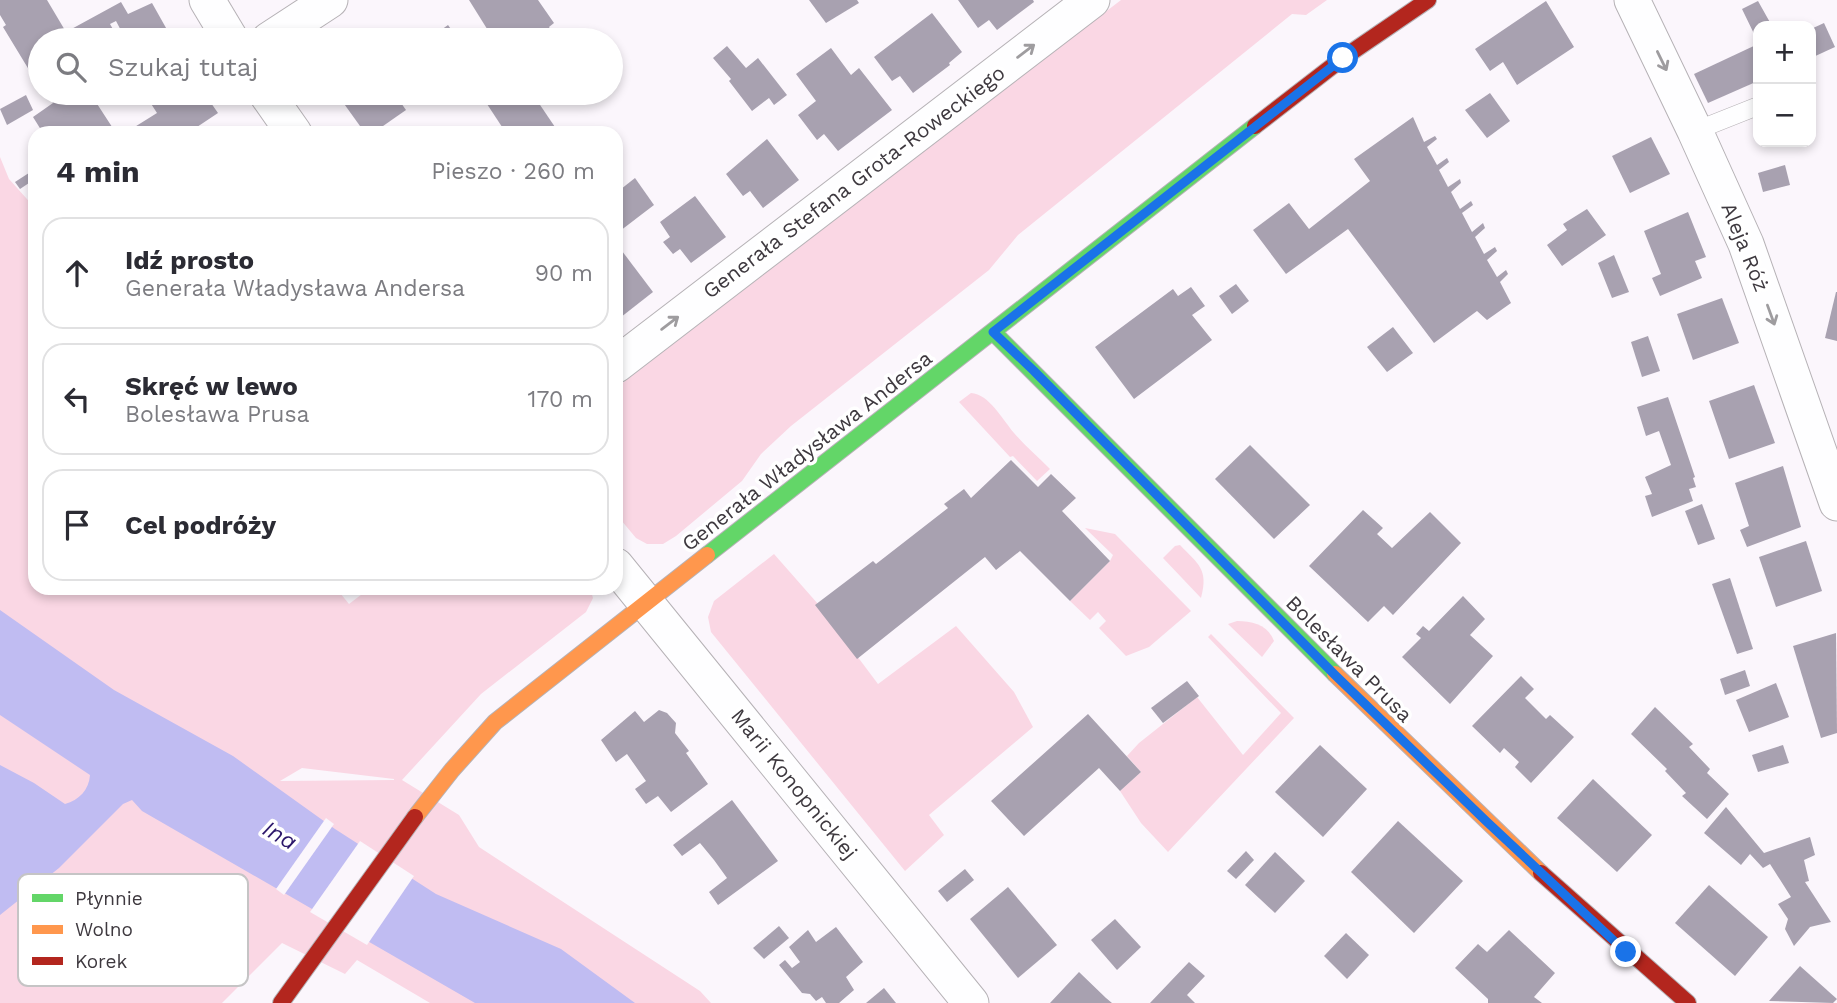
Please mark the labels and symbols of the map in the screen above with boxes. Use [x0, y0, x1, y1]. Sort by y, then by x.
route start [1327, 42, 1358, 73]
one-way arrow [1016, 43, 1035, 58]
one-way arrow [1655, 50, 1669, 71]
street label: Generała Stefana Grota-Roweckiego [698, 60, 1010, 303]
street label: Aleja Róż [1716, 199, 1775, 295]
one-way arrow [1766, 303, 1779, 325]
one-way arrow [660, 316, 679, 331]
street label: Generała Władysława Andersa [677, 345, 937, 556]
street label: Bolesława Prusa [1281, 590, 1418, 727]
street label: Marii Konopnickiej [726, 703, 863, 864]
water label: Ina [258, 815, 301, 856]
legend [18, 874, 248, 986]
text: Płynnie [75, 887, 143, 910]
text: Wolno [75, 918, 133, 941]
route end [1610, 936, 1641, 967]
text: Korek [75, 950, 127, 973]

